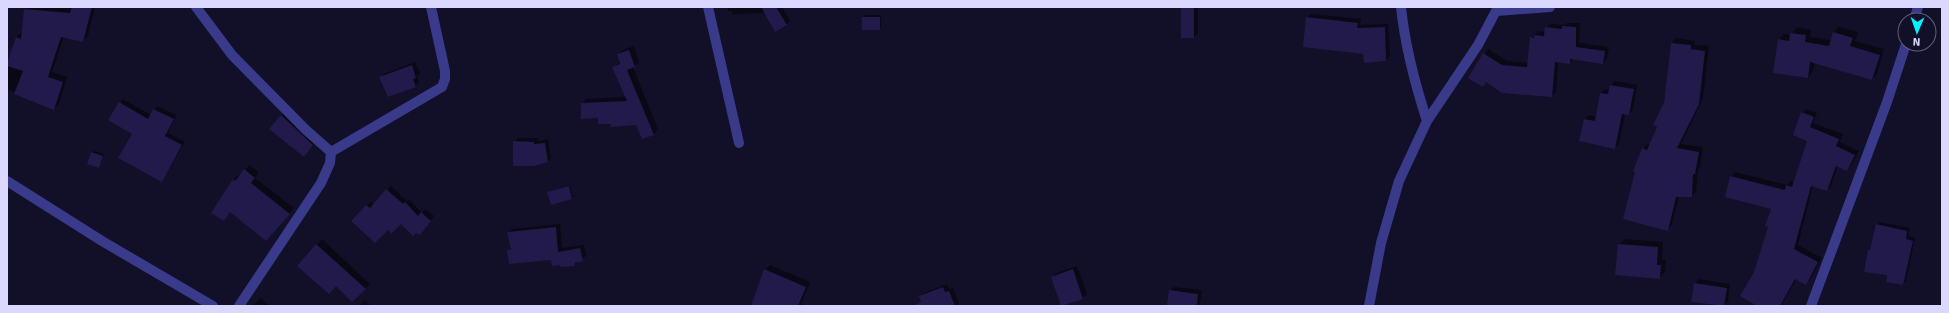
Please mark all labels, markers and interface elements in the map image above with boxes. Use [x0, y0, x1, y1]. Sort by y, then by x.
north arrow [1897, 12, 1937, 52]
text: N [1913, 35, 1921, 48]

